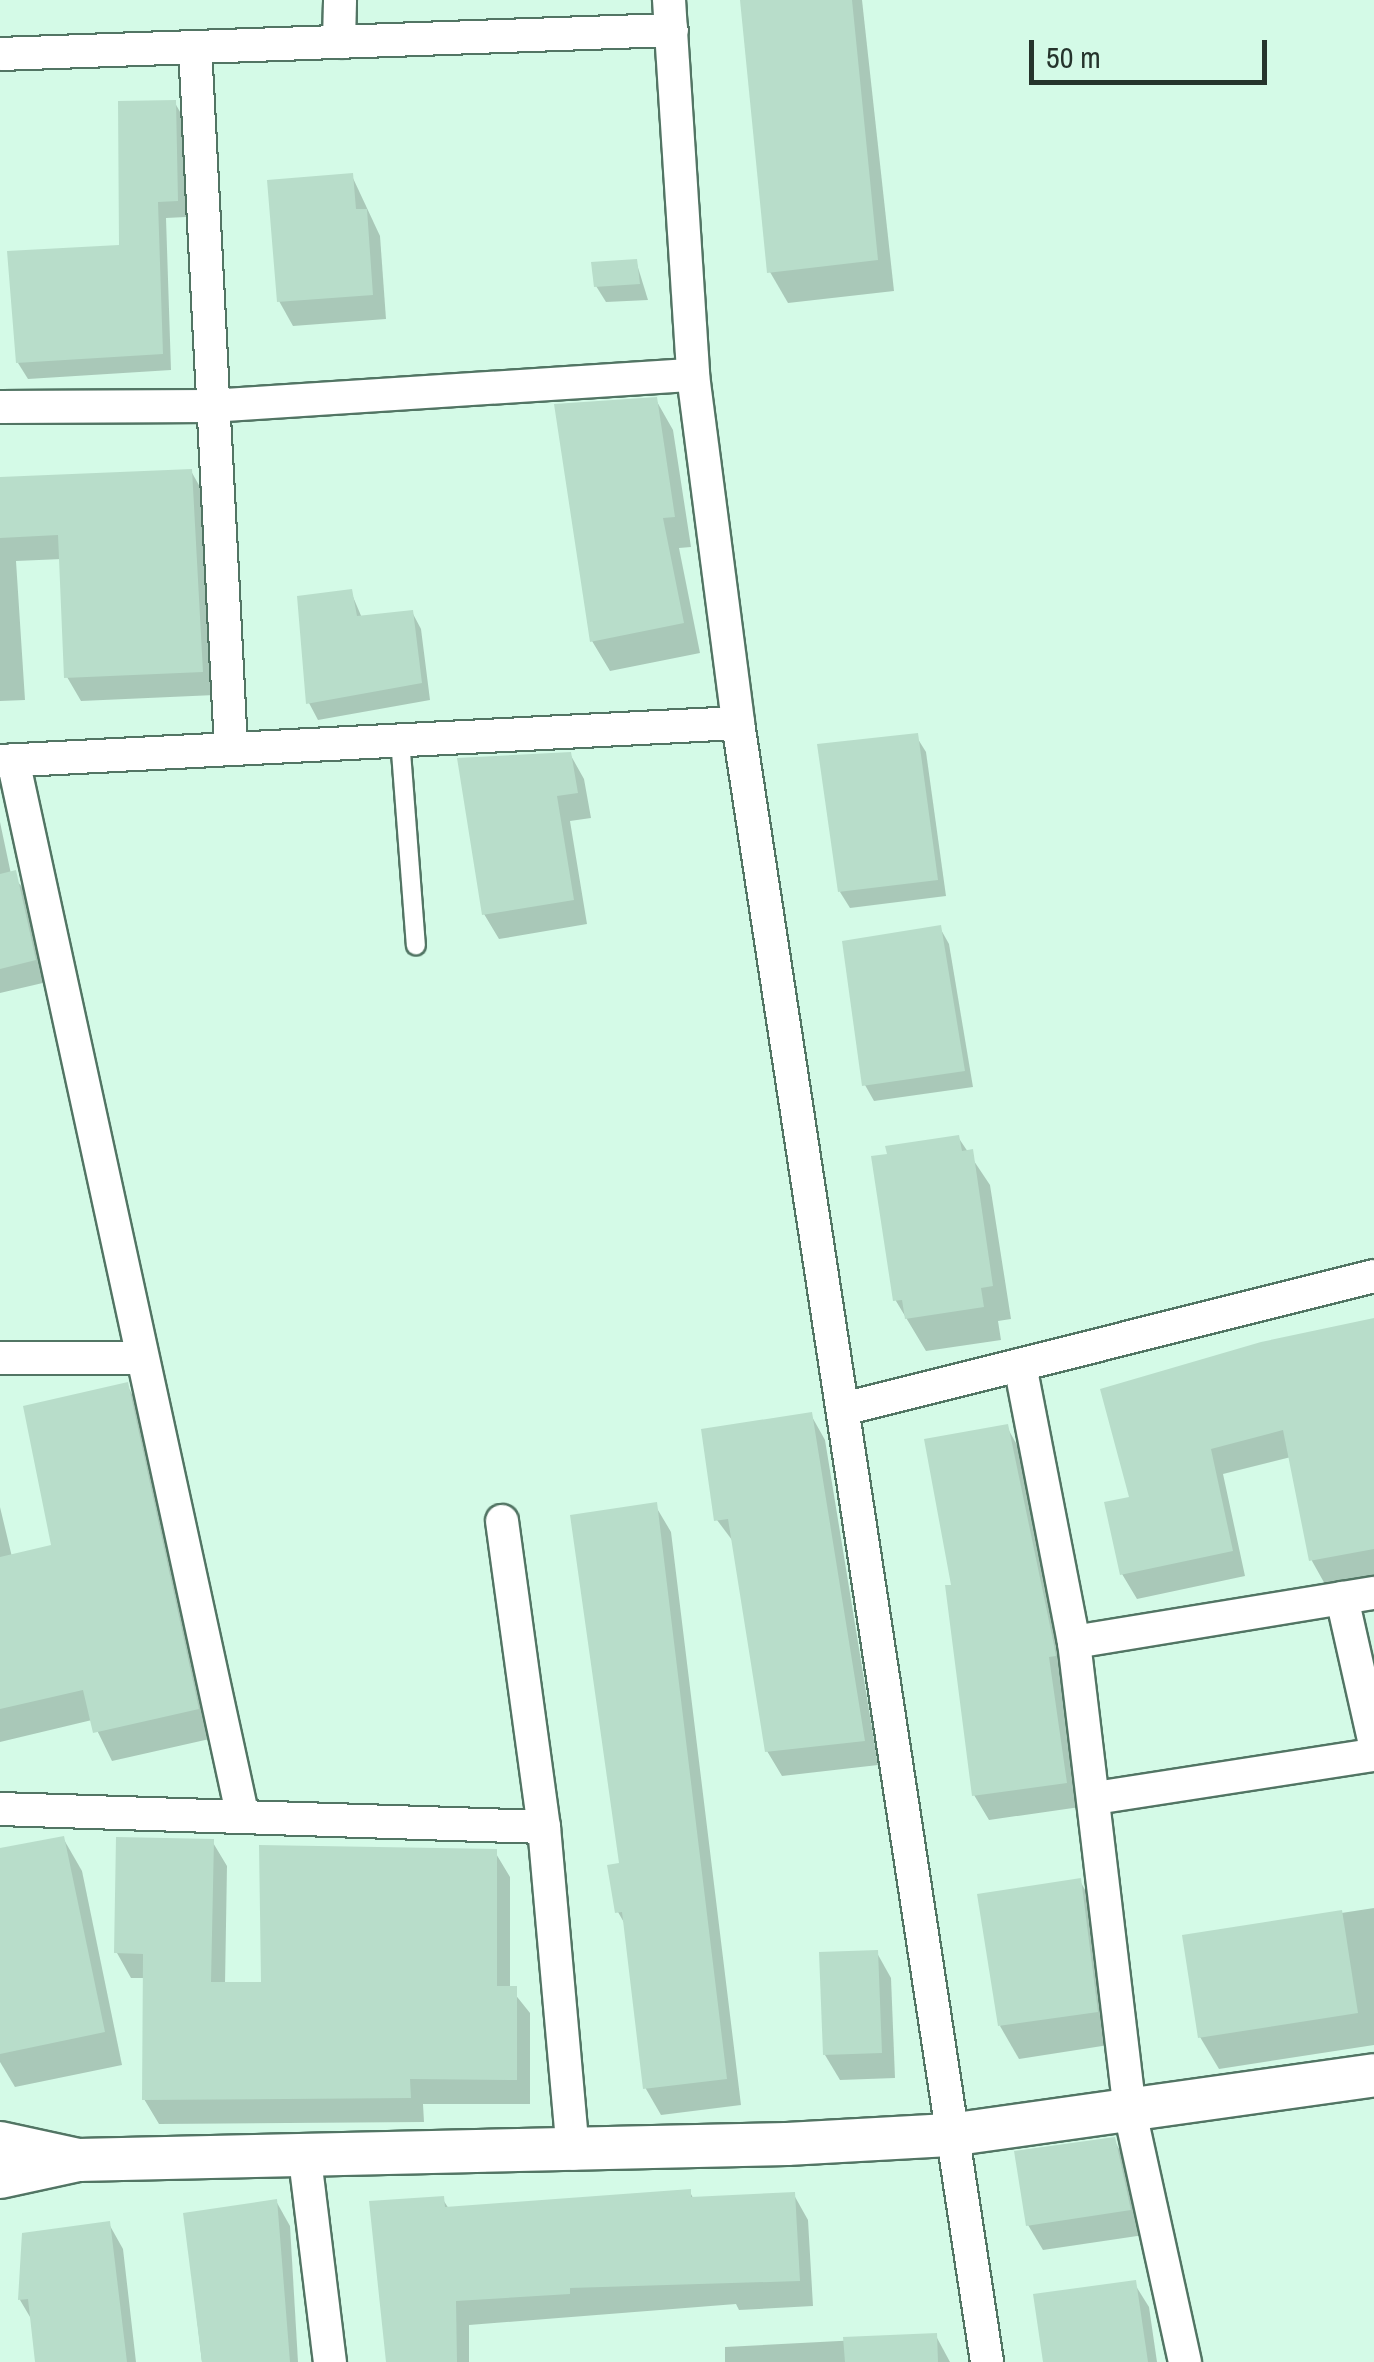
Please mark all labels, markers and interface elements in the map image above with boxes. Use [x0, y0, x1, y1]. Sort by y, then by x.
scale bar [1034, 20, 1272, 82]
text: 50 m [1046, 37, 1101, 77]

